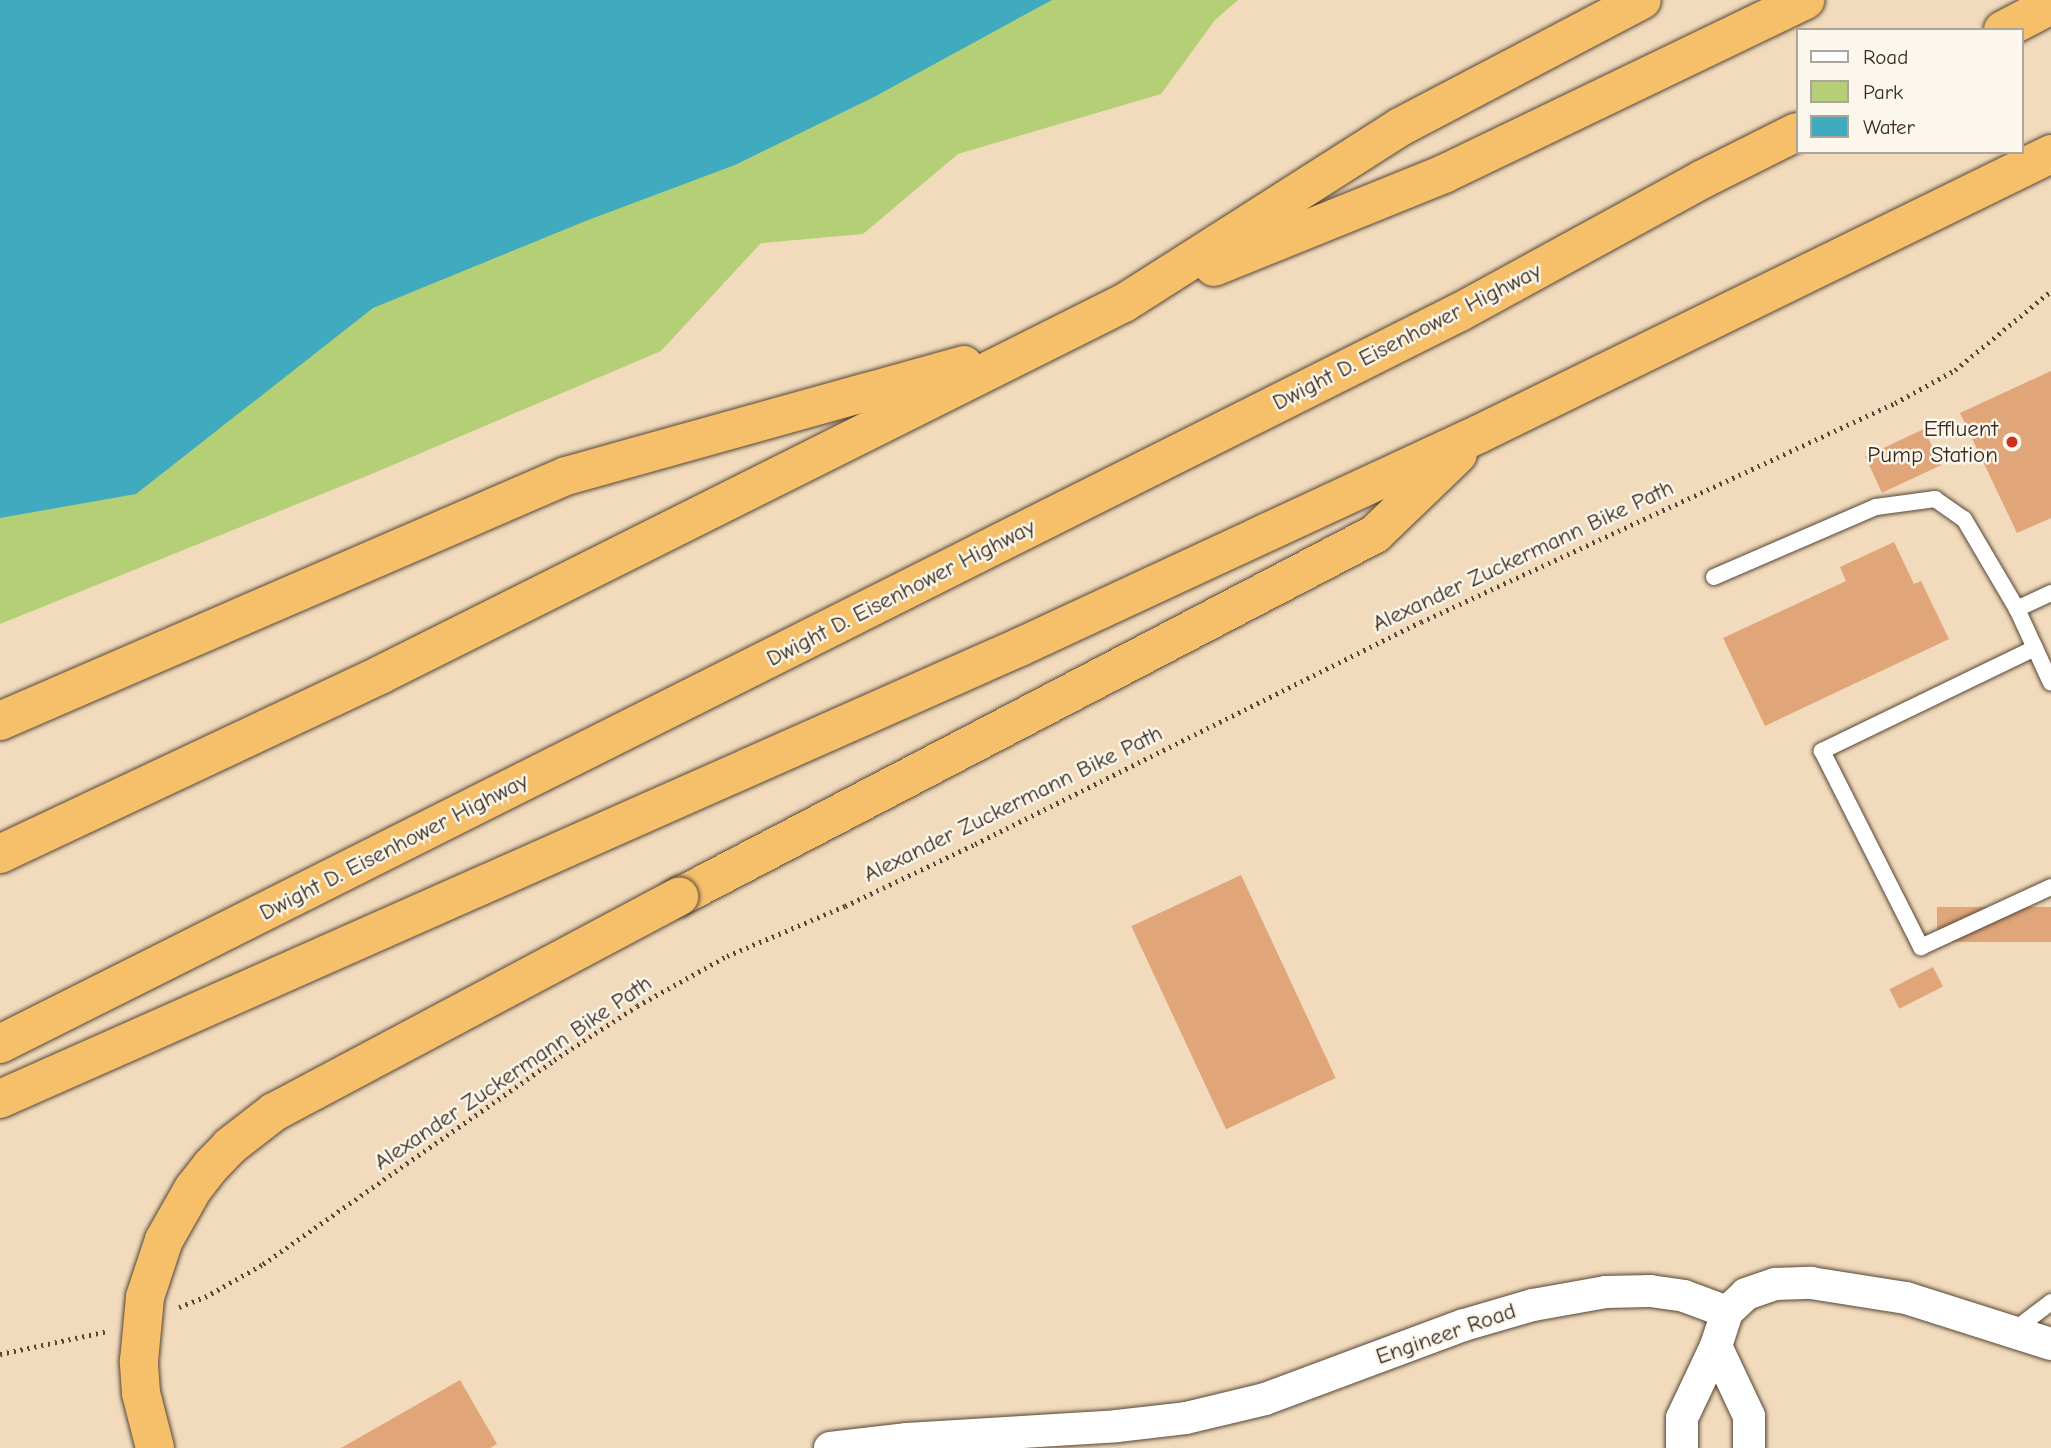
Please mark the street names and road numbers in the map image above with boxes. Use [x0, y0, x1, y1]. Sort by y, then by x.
street label: Dwight D. Eisenhower Highway [1268, 257, 1546, 417]
street label: Alexander Zuckermann Bike Path [1368, 474, 1678, 638]
street label: Dwight D. Eisenhower Highway [762, 513, 1040, 673]
street label: Alexander Zuckermann Bike Path [859, 719, 1167, 889]
street label: Dwight D. Eisenhower Highway [255, 767, 533, 927]
street label: Alexander Zuckermann Bike Path [369, 970, 657, 1176]
street label: Engineer Road [1372, 1297, 1520, 1371]

